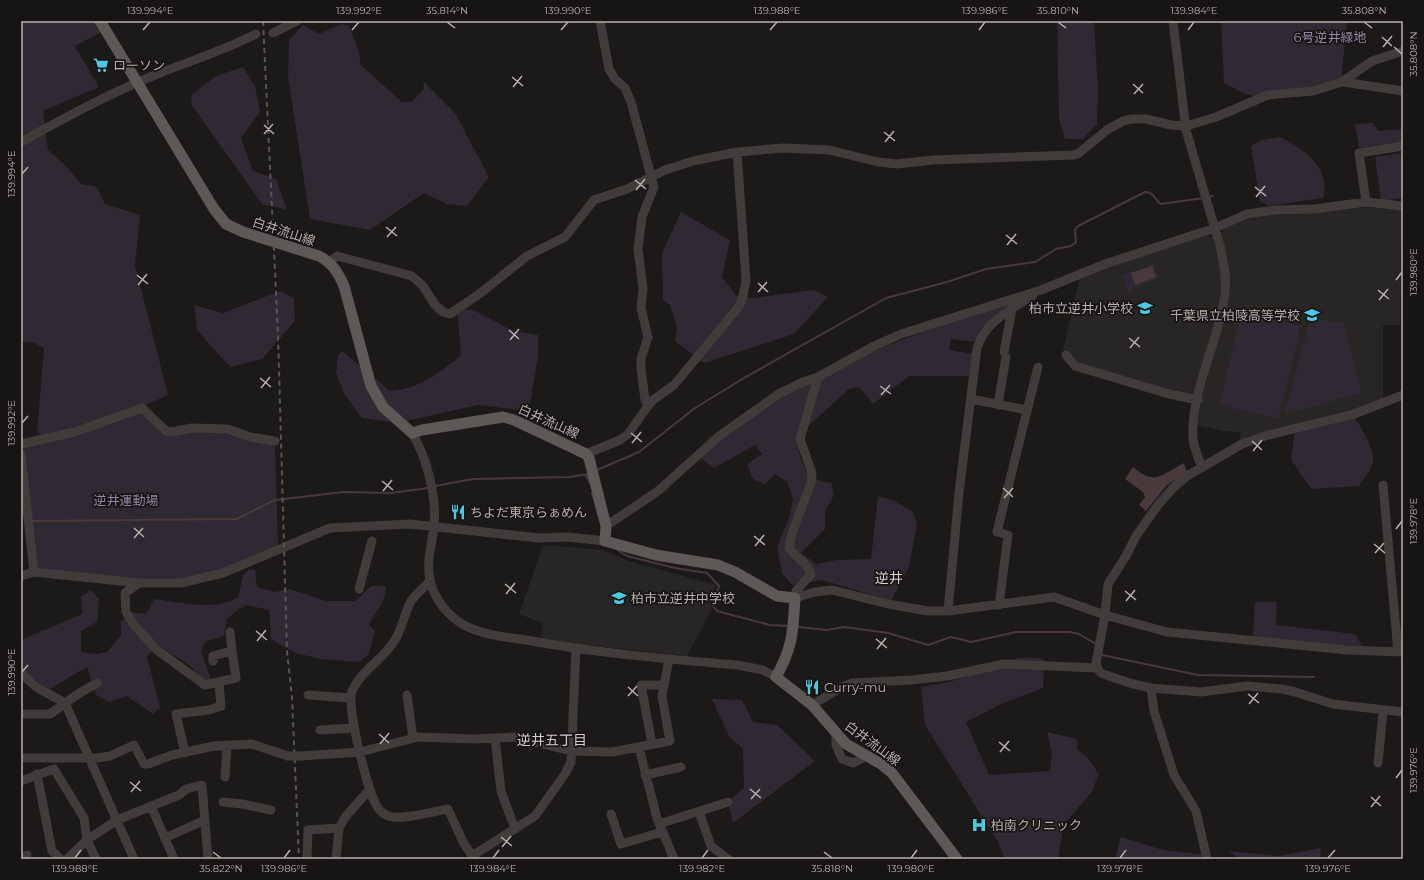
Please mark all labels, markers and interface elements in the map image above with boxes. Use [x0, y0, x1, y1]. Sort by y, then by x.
text: 139.994°E [127, 4, 174, 17]
text: 139.992°E [336, 4, 382, 17]
text: 35.814°N [426, 4, 468, 17]
text: 139.990°E [544, 4, 592, 17]
text: 139.988°E [753, 4, 801, 17]
text: 139.986°E [962, 4, 1009, 17]
text: 35.810°N [1037, 4, 1079, 17]
text: 139.984°E [1170, 4, 1218, 17]
text: 35.808°N [1341, 4, 1387, 17]
park label: 6号逆井緑地 [1294, 29, 1366, 45]
text: 35.808°N [1407, 31, 1420, 77]
supermarket icon: ローソン [92, 56, 110, 74]
place label: ローソン [113, 57, 165, 73]
text: 139.994°E [5, 150, 18, 197]
street label: 白井流山線 [251, 213, 317, 249]
text: 139.980°E [1407, 248, 1420, 296]
school or university icon: 柏市立逆井小学校 [1136, 299, 1154, 317]
place label: 柏市立逆井小学校 [1029, 300, 1133, 316]
school or university icon: 千葉県立柏陵高等学校 [1303, 306, 1321, 324]
place label: 千葉県立柏陵高等学校 [1170, 307, 1300, 323]
text: 139.992°E [5, 400, 18, 446]
street label: 白井流山線 [516, 400, 582, 442]
park label: 逆井運動場 [93, 492, 159, 508]
text: 139.978°E [1407, 498, 1420, 544]
restaurant icon: ちよだ東京らぁめん [449, 503, 467, 521]
place label: ちよだ東京らぁめん [470, 504, 587, 520]
district label: 逆井 [875, 569, 903, 587]
school or university icon: 柏市立逆井中学校 [610, 589, 628, 607]
place label: 柏市立逆井中学校 [631, 590, 735, 606]
text: 139.990°E [5, 648, 18, 696]
restaurant icon: Curry-mu [803, 678, 821, 696]
place label: Curry-mu [824, 679, 886, 695]
street label: 白井流山線 [842, 717, 904, 769]
district label: 逆井五丁目 [517, 731, 587, 749]
text: 139.976°E [1407, 747, 1420, 793]
hospital icon: 柏南クリニック [970, 816, 988, 834]
place label: 柏南クリニック [991, 817, 1082, 833]
text: 139.988°E [51, 862, 99, 875]
text: 35.822°N [199, 862, 243, 875]
text: 139.986°E [261, 862, 308, 875]
text: 139.984°E [469, 862, 517, 875]
text: 139.982°E [679, 862, 725, 875]
text: 35.818°N [811, 862, 853, 875]
text: 139.980°E [887, 862, 935, 875]
text: 139.978°E [1097, 862, 1143, 875]
text: 139.976°E [1305, 862, 1351, 875]

